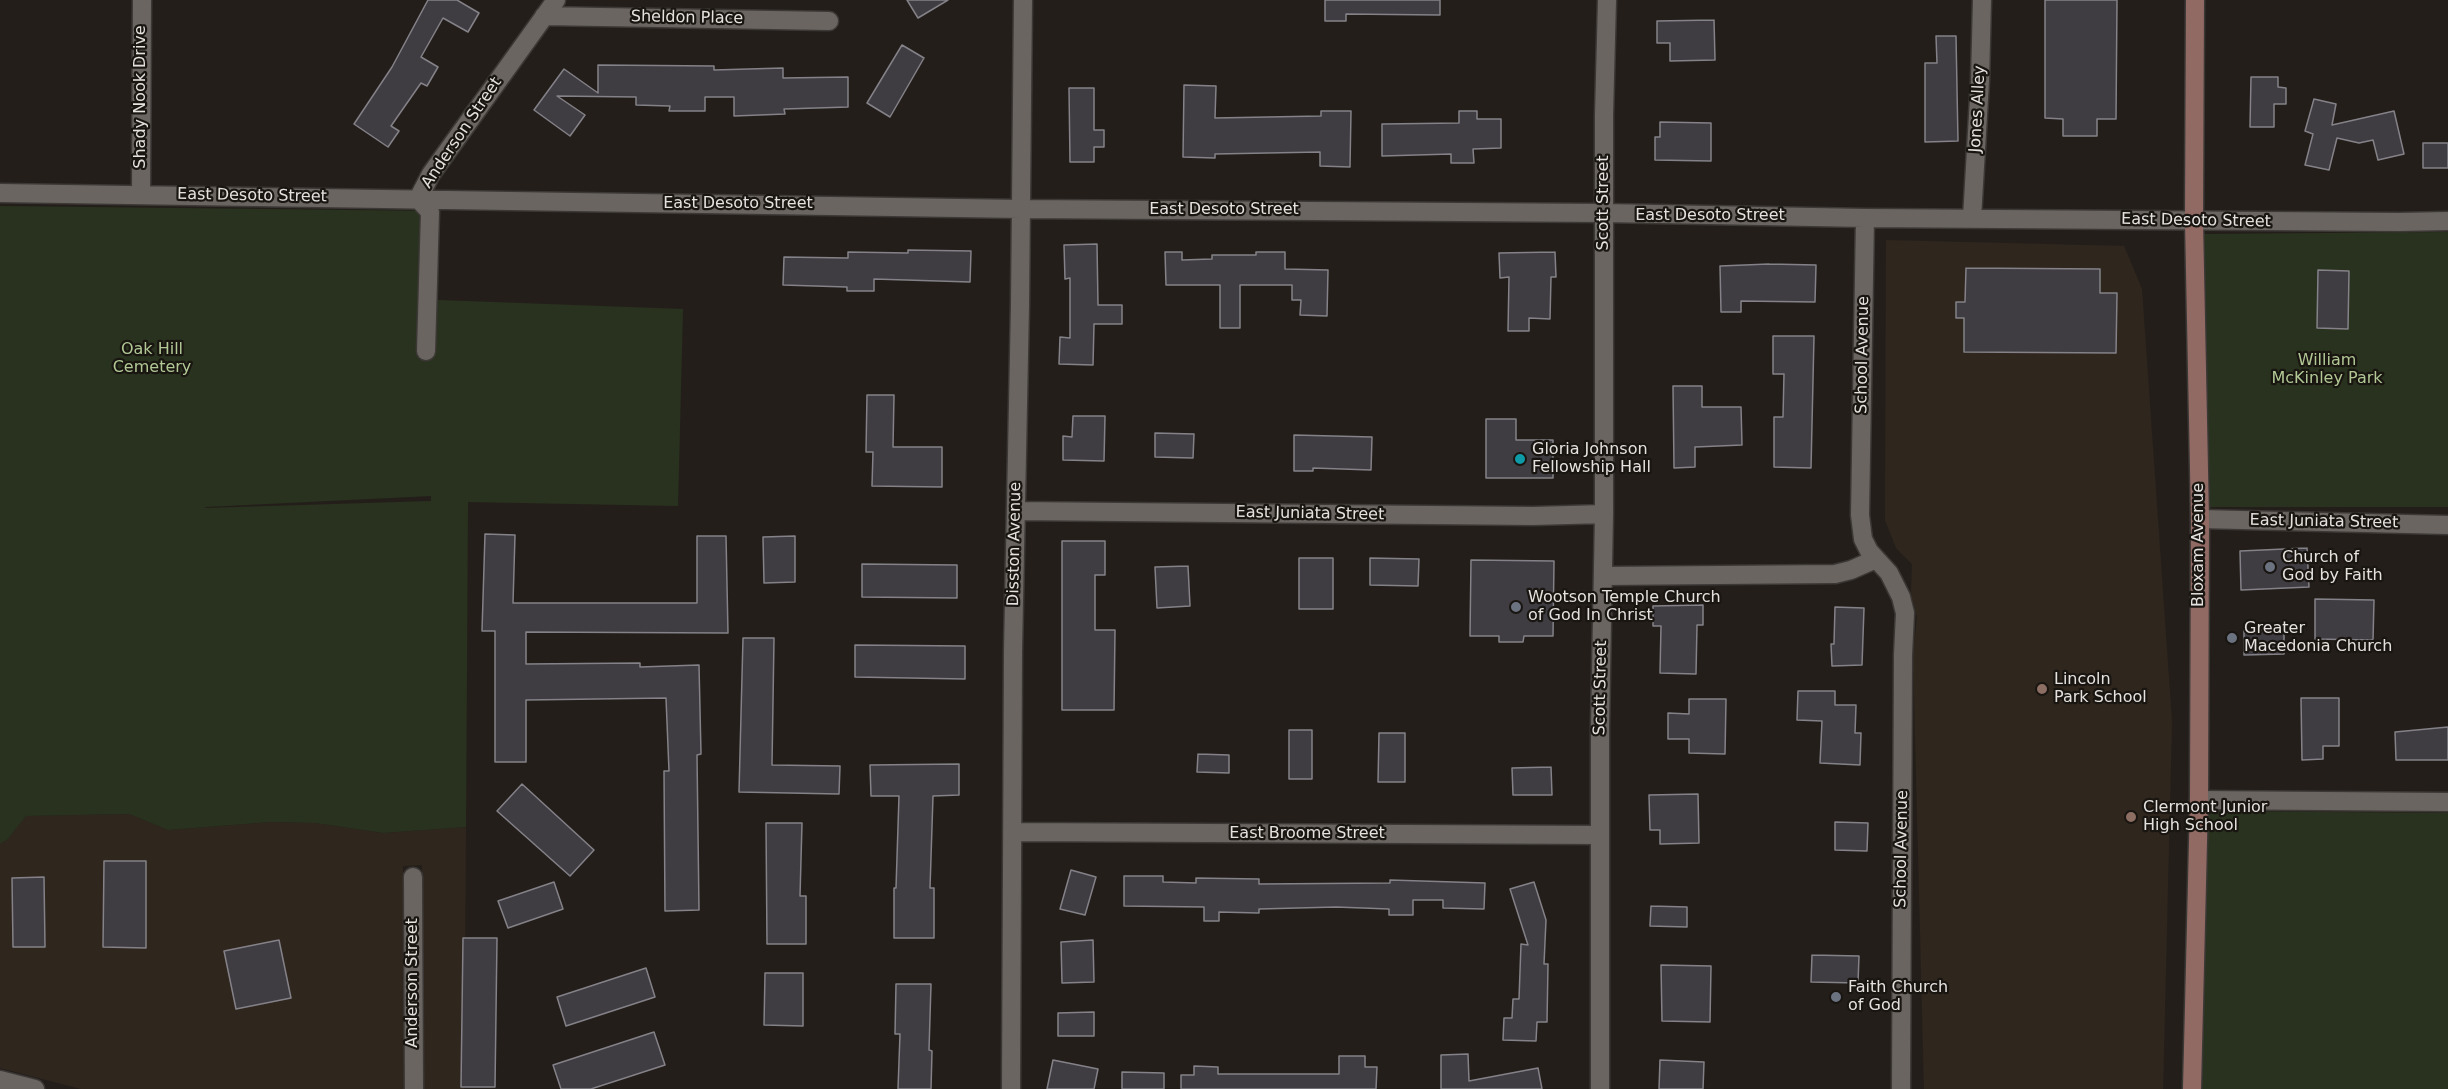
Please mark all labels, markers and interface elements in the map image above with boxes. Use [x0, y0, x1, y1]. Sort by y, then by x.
street label: Sheldon Place [631, 7, 743, 29]
street label: Shady Nook Drive [131, 25, 151, 169]
street label: Jones Alley [1966, 65, 1990, 153]
street label: Anderson Street [418, 74, 506, 192]
street label: Scott Street [1594, 156, 1614, 250]
street label: East Desoto Street [177, 185, 327, 207]
street label: East Desoto Street [663, 194, 813, 214]
street label: East Desoto Street [1149, 200, 1299, 220]
street label: East Desoto Street [1635, 206, 1785, 226]
street label: East Desoto Street [2121, 210, 2271, 232]
street label: School Avenue [1852, 296, 1874, 414]
park label: Oak Hill Cemetery [113, 340, 191, 378]
park label: William McKinley Park [2271, 351, 2383, 389]
place label: Gloria Johnson Fellowship Hall [1532, 440, 1651, 478]
marker: Gloria Johnson Fellowship Hall [1513, 452, 1527, 466]
street label: Disston Avenue [1004, 482, 1026, 606]
street label: Bloxam Avenue [2189, 483, 2209, 607]
street label: East Juniata Street [1236, 503, 1384, 525]
street label: East Juniata Street [2250, 511, 2398, 533]
place label: Church of God by Faith [2282, 548, 2383, 586]
marker: Church of God by Faith [2263, 560, 2277, 574]
place label: Wootson Temple Church of God In Christ [1528, 588, 1721, 626]
marker: Wootson Temple Church of God In Christ [1509, 600, 1523, 614]
place label: Greater Macedonia Church [2244, 619, 2392, 657]
marker: Greater Macedonia Church [2225, 631, 2239, 645]
street label: Scott Street [1591, 640, 1611, 736]
place label: Lincoln Park School [2054, 670, 2147, 708]
marker: Lincoln Park School [2035, 682, 2049, 696]
street label: School Avenue [1891, 790, 1913, 908]
place label: Clermont Junior High School [2143, 798, 2267, 836]
marker: Clermont Junior High School [2124, 810, 2138, 824]
street label: East Broome Street [1229, 824, 1385, 844]
street label: Anderson Street [403, 918, 423, 1048]
place label: Faith Church of God [1848, 978, 1948, 1016]
marker: Faith Church of God [1829, 990, 1843, 1004]

